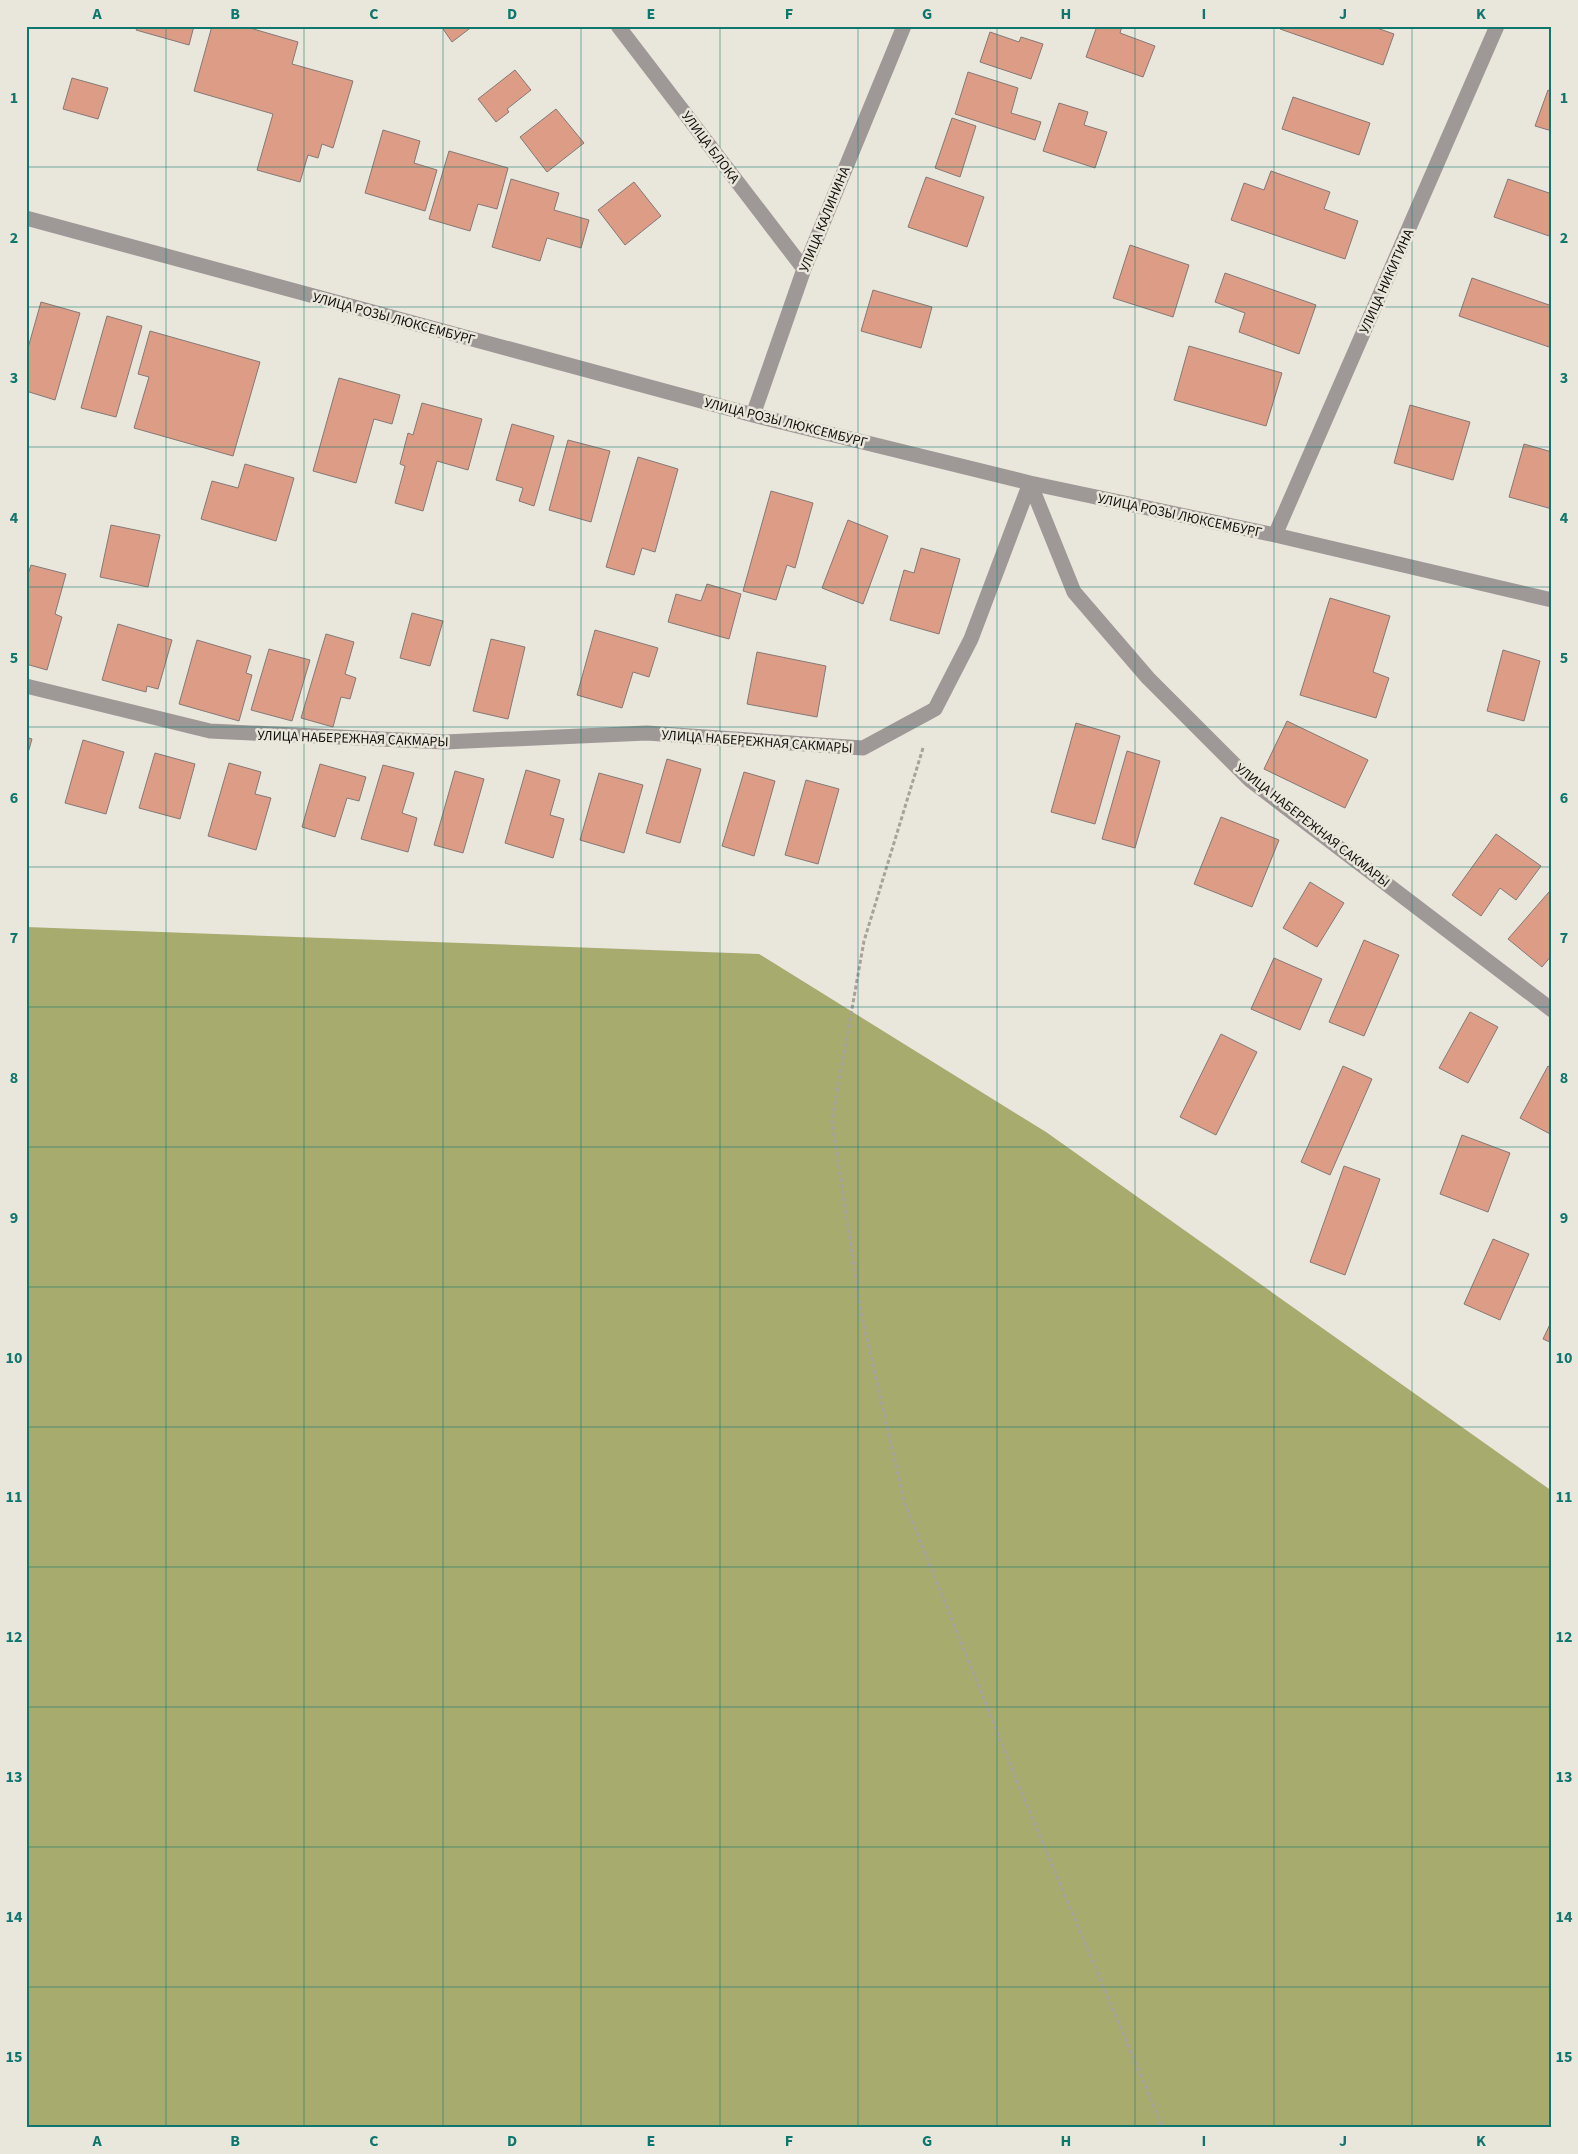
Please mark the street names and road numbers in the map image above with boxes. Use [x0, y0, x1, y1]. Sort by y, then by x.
street label: УЛИЦА БЛОКА [676, 107, 744, 188]
street label: УЛИЦА КАЛИНИНА [795, 163, 855, 275]
street label: УЛИЦА НИКИТИНА [1355, 225, 1419, 337]
street label: УЛИЦА РОЗЫ ЛЮКСЕМБУРГ [310, 288, 477, 350]
street label: УЛИЦА РОЗЫ ЛЮКСЕМБУРГ [702, 393, 869, 453]
street label: УЛИЦА РОЗЫ ЛЮКСЕМБУРГ [1096, 489, 1264, 543]
street label: УЛИЦА НАБЕРЕЖНАЯ САКМАРЫ [661, 725, 853, 759]
street label: УЛИЦА НАБЕРЕЖНАЯ САКМАРЫ [257, 726, 449, 752]
street label: УЛИЦА НАБЕРЕЖНАЯ САКМАРЫ [1231, 759, 1394, 893]

